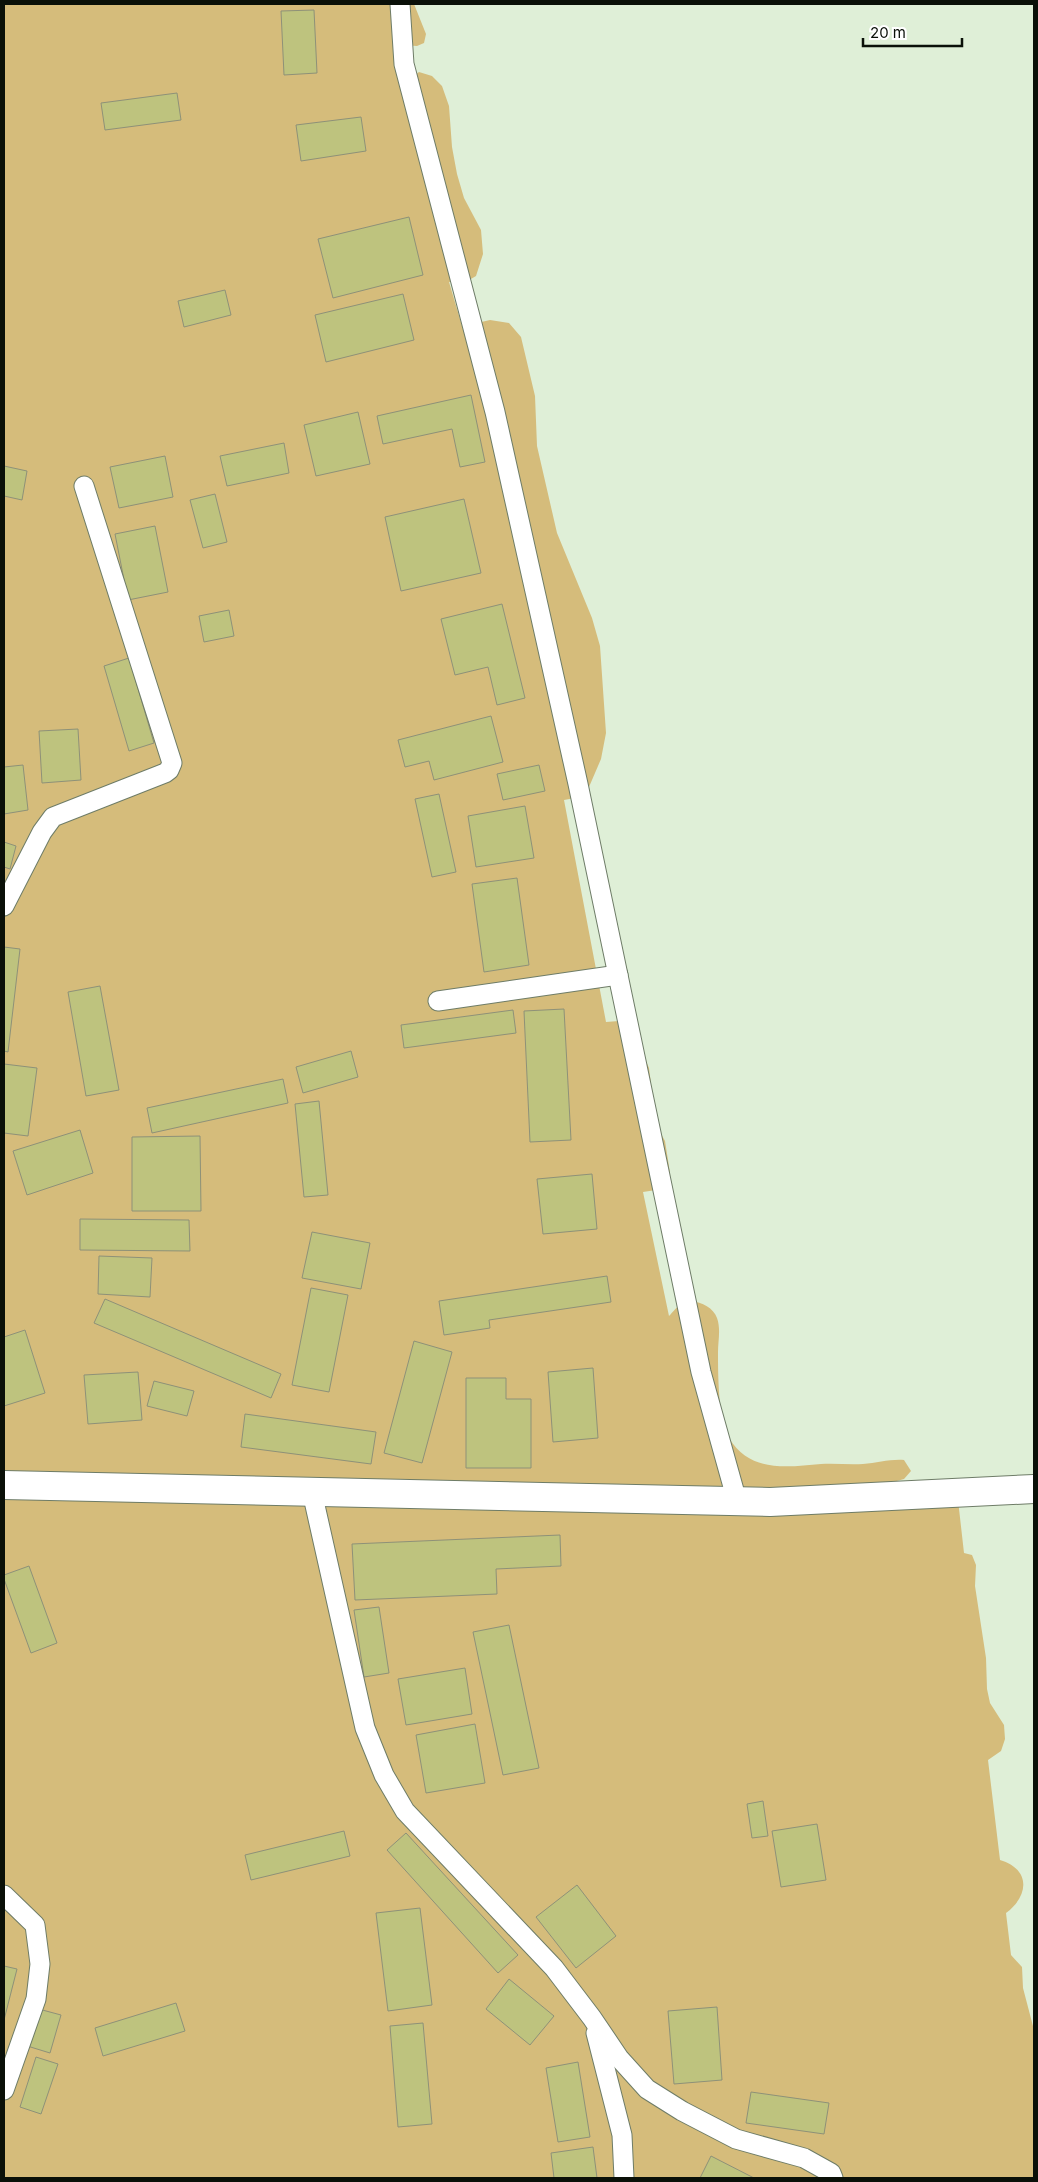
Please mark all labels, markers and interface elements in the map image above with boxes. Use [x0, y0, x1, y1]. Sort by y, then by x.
scale bar [863, 15, 962, 47]
text: 20 m [870, 23, 906, 42]

